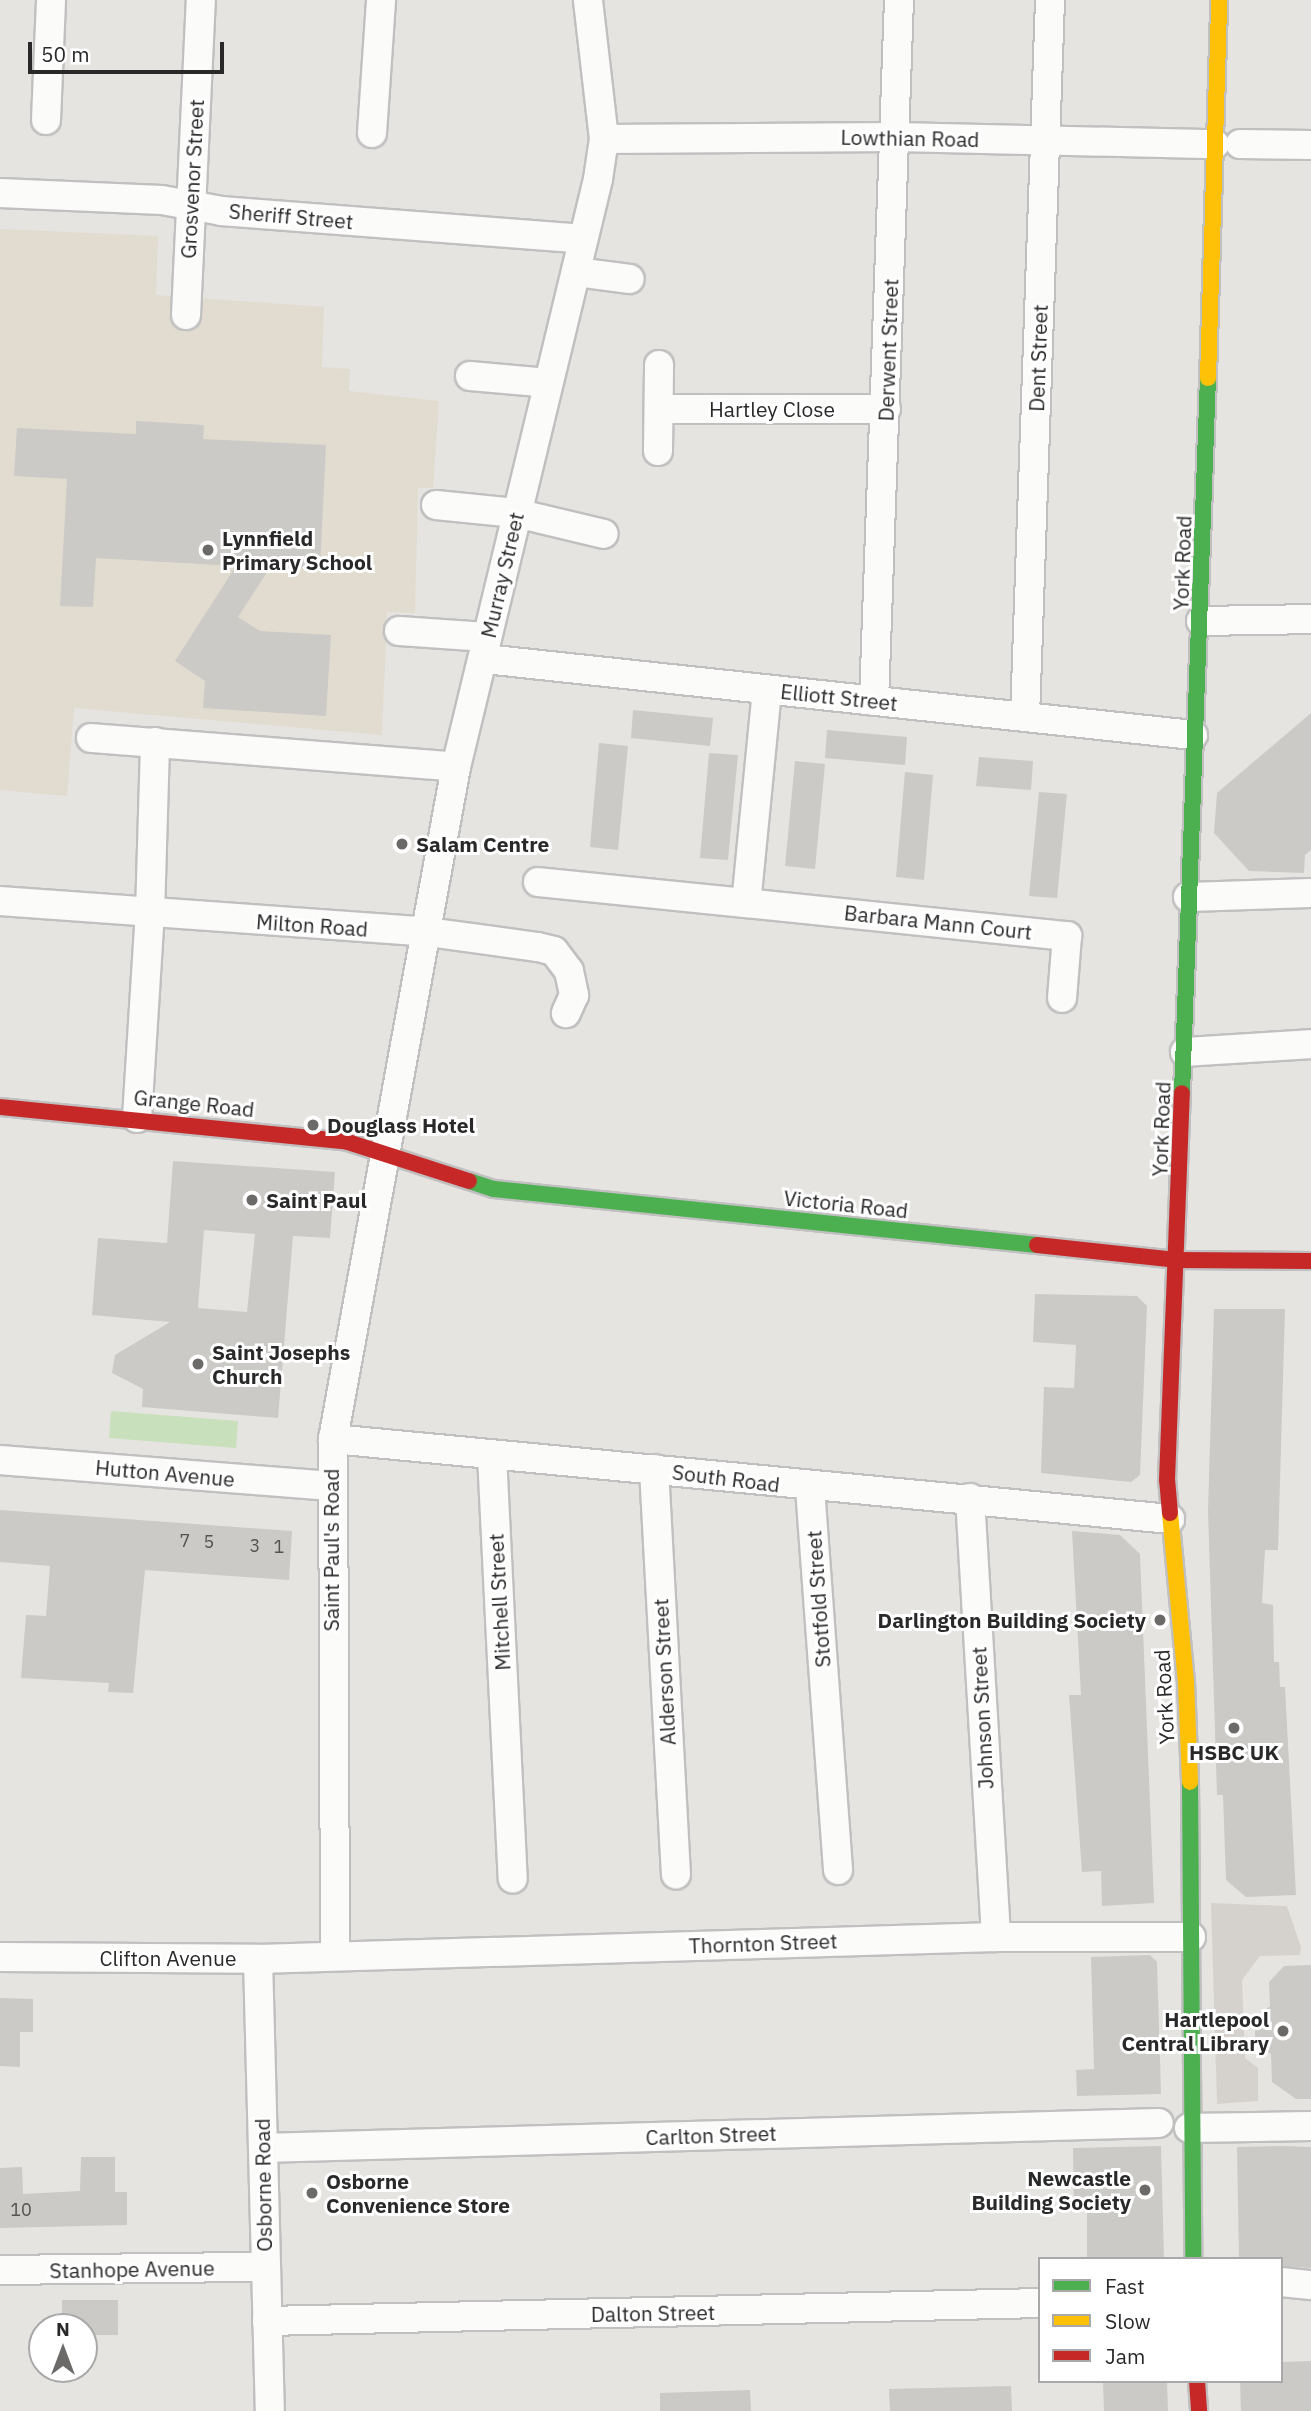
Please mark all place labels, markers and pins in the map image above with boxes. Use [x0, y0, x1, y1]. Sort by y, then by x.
place label: Lynnfield Primary School [222, 525, 372, 575]
marker: Lynnfield Primary School [200, 542, 216, 558]
place label: Salam Centre [416, 831, 549, 857]
marker: Salam Centre [394, 836, 410, 852]
place label: Douglass Hotel [327, 1112, 475, 1138]
marker: Douglass Hotel [305, 1117, 321, 1133]
place label: Saint Paul [266, 1187, 367, 1213]
marker: Saint Paul [244, 1192, 260, 1208]
place label: Saint Josephs Church [212, 1339, 350, 1389]
marker: Saint Josephs Church [190, 1356, 206, 1372]
place label: Darlington Building Society [878, 1607, 1146, 1633]
marker: Darlington Building Society [1152, 1612, 1168, 1628]
marker: HSBC UK [1226, 1720, 1242, 1736]
place label: HSBC UK [1189, 1739, 1279, 1765]
place label: Hartlepool Central Library [1122, 2006, 1269, 2056]
marker: Hartlepool Central Library [1275, 2023, 1291, 2039]
place label: Newcastle Building Society [971, 2165, 1131, 2215]
place label: Osborne Convenience Store [326, 2168, 510, 2218]
marker: Newcastle Building Society [1137, 2182, 1153, 2198]
marker: Osborne Convenience Store [304, 2185, 320, 2201]

